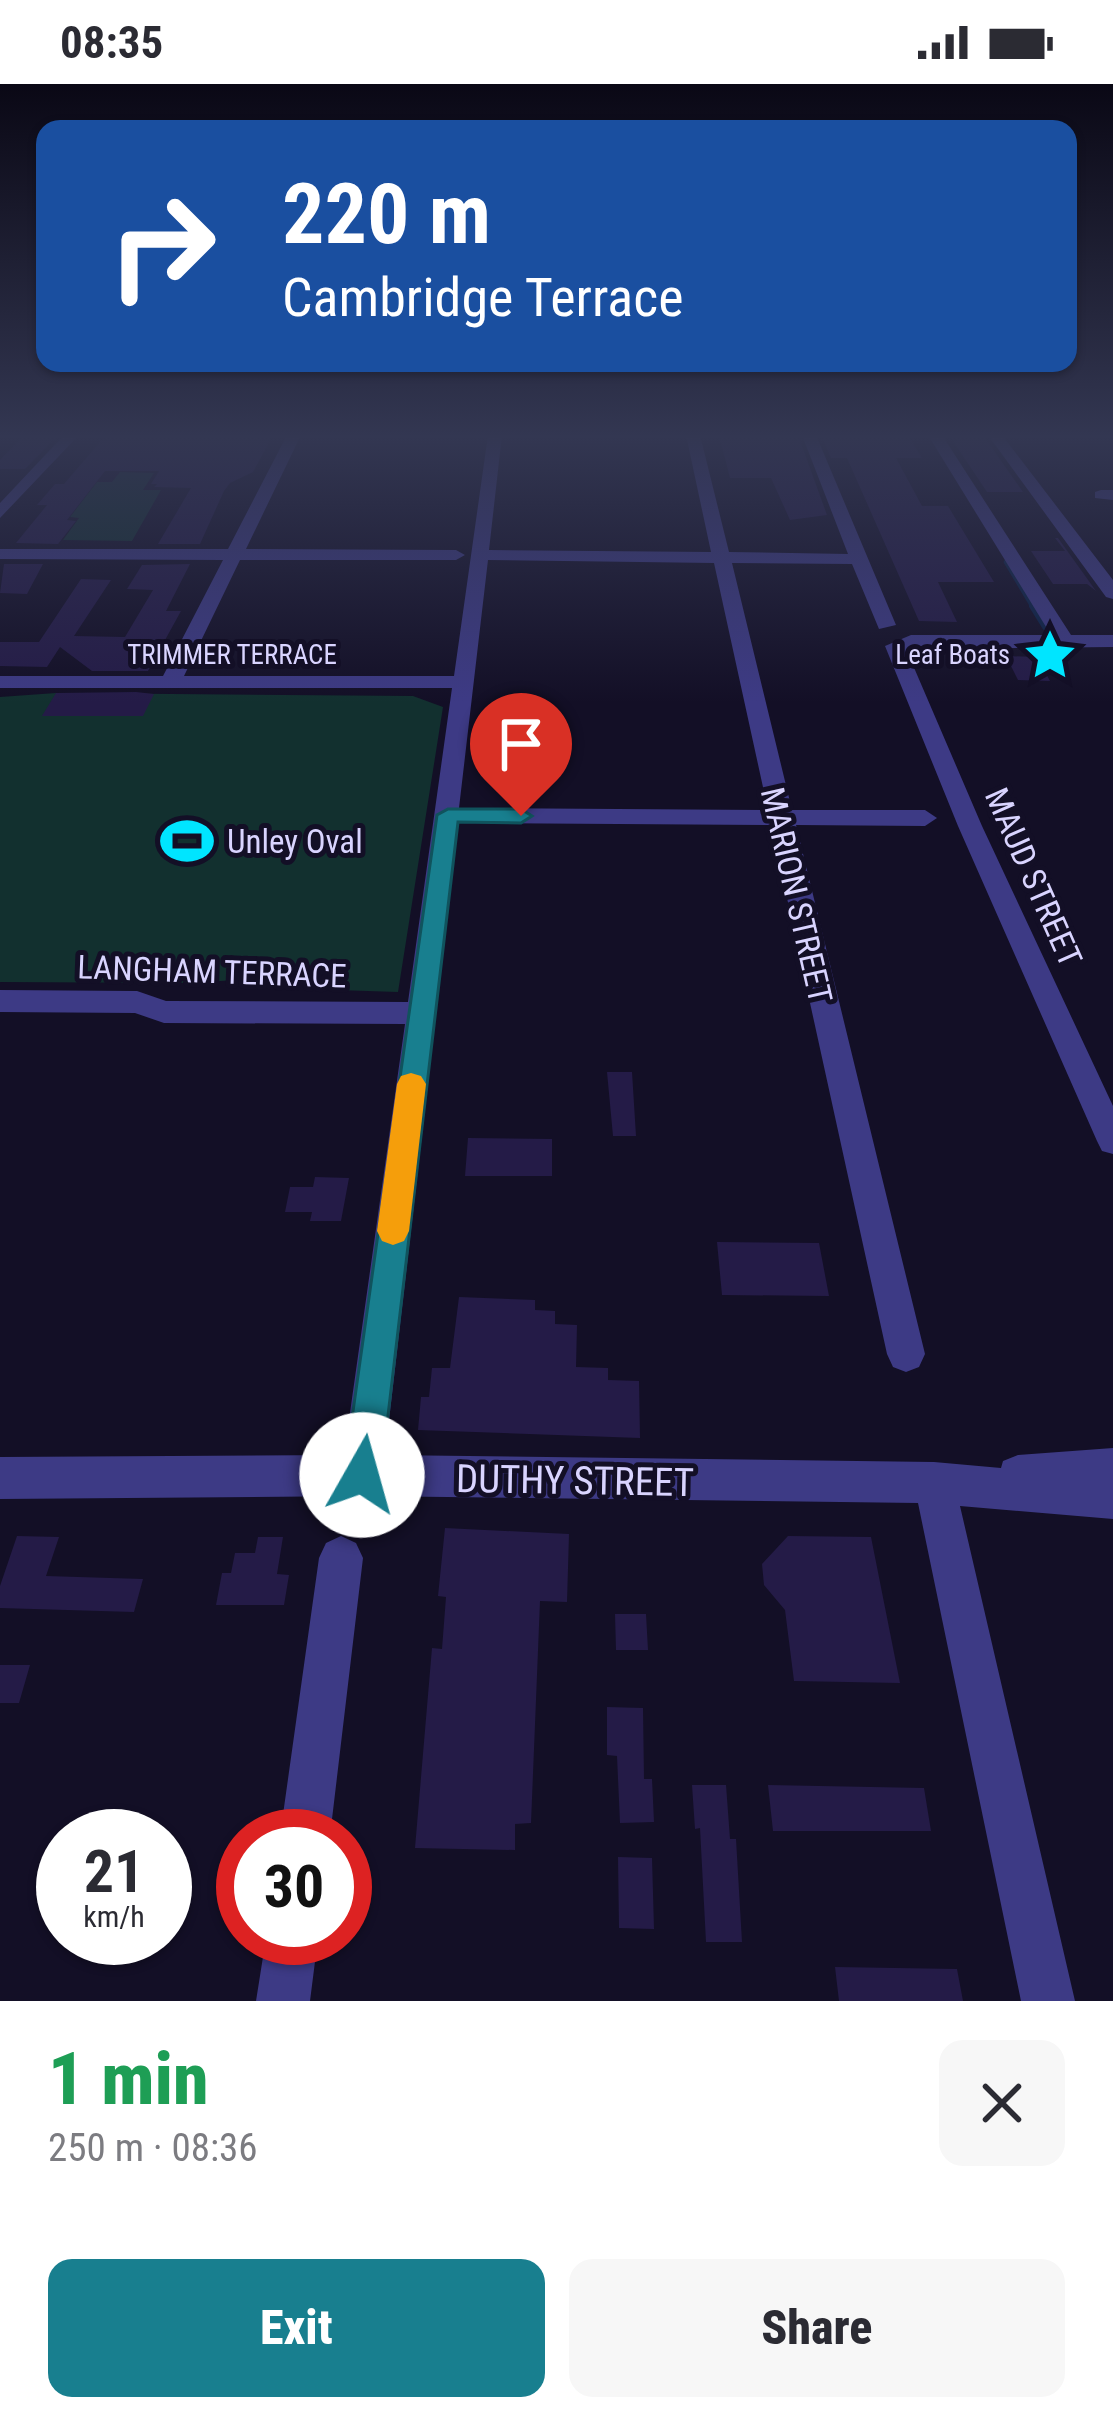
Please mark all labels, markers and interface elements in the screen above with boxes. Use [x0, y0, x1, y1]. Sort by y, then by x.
text: 08:35 [60, 16, 163, 69]
text: 220 m [282, 165, 491, 264]
icon: right [84, 168, 240, 324]
text: Cambridge Terrace [282, 266, 683, 329]
place icon: Leaf Boats [1021, 626, 1079, 684]
street label: TRIMMER TERRACE [127, 639, 337, 671]
place label: Leaf Boats [895, 639, 1010, 671]
pin [470, 693, 572, 816]
icon: arrive [488, 711, 554, 777]
street label: MAUD STREET [977, 782, 1090, 972]
street label: MARION STREET [753, 784, 840, 1007]
sports icon: Unley Oval [158, 812, 216, 870]
place label: Unley Oval [227, 822, 363, 861]
street label: LANGHAM TERRACE [77, 947, 347, 996]
position arrow [299, 1412, 425, 1538]
street label: DUTHY STREET [455, 1456, 694, 1506]
speed limit sign: 30 [216, 1809, 372, 1965]
text: 21 [84, 1836, 144, 1907]
text: km/h [83, 1899, 145, 1934]
text: 1 min [48, 2037, 209, 2122]
button: close [939, 2040, 1065, 2166]
text: 250 m · 08:36 [48, 2125, 258, 2171]
button: Exit [48, 2259, 545, 2397]
button: Share [569, 2259, 1065, 2397]

